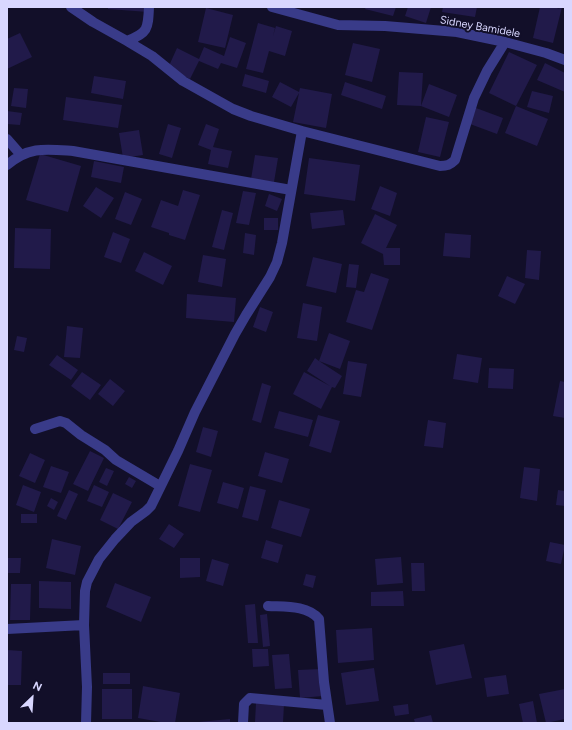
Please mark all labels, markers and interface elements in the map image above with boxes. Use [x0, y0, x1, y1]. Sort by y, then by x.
street label: Sidney Bamidele [439, 13, 521, 41]
north arrow [12, 678, 52, 718]
text: N [31, 679, 44, 694]

